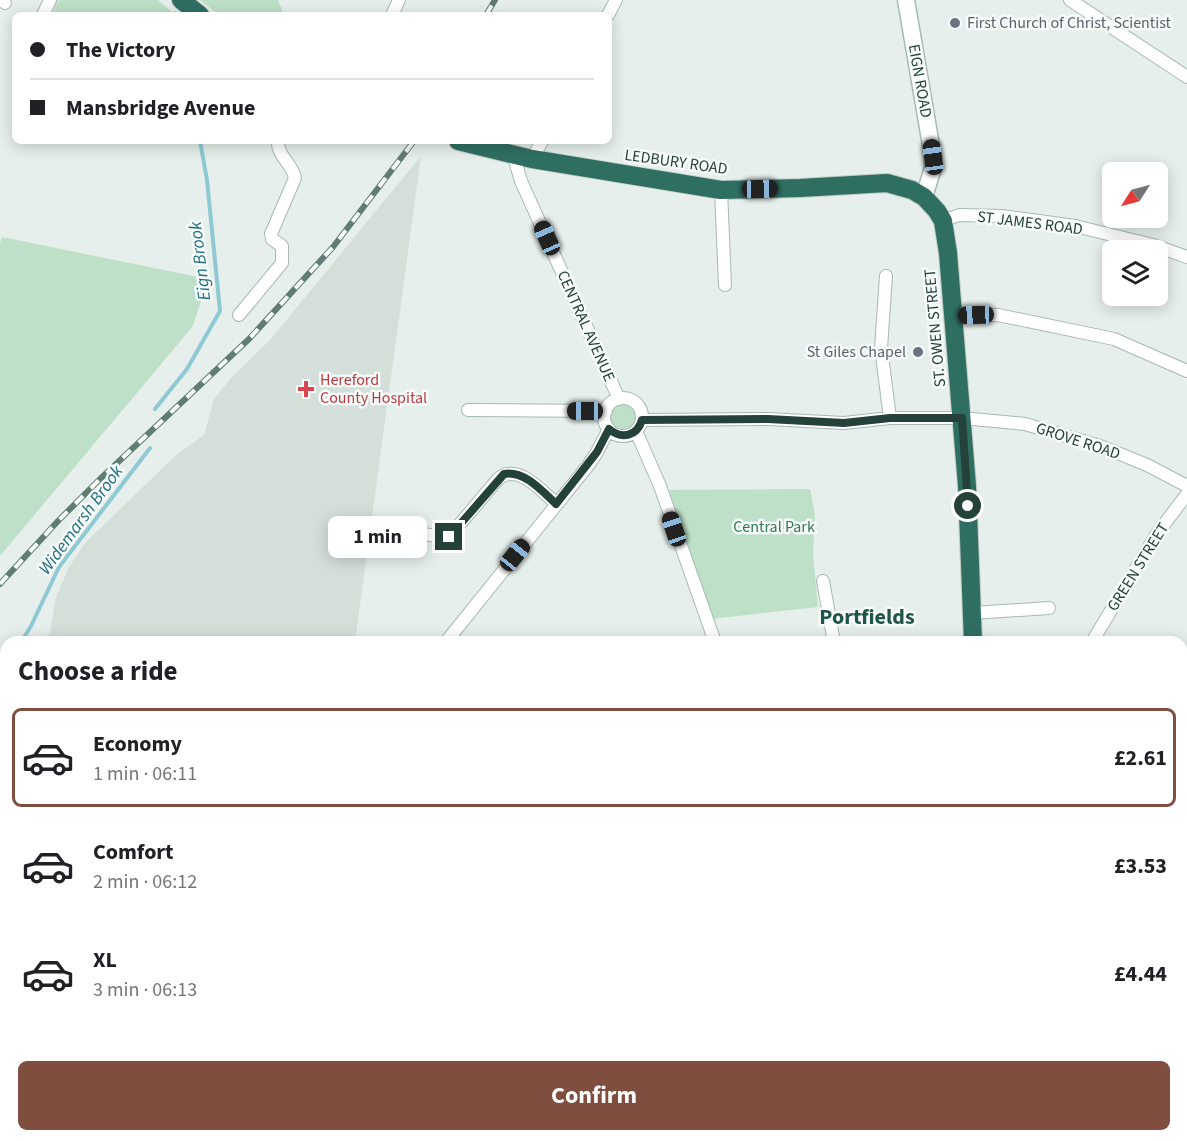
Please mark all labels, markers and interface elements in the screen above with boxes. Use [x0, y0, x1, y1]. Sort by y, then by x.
place label: First Church of Christ, Scientist [967, 12, 1172, 34]
marker: First Church of Christ, Scientist [948, 16, 962, 30]
text: The Victory [66, 34, 176, 66]
street label: EIGN ROAD [903, 43, 937, 120]
text: Mansbridge Avenue [66, 92, 255, 124]
car [922, 138, 944, 176]
street label: LEDBURY ROAD [623, 144, 729, 180]
north arrow [1102, 162, 1168, 228]
map controls [1102, 162, 1168, 306]
car [742, 180, 778, 198]
street label: ST JAMES ROAD [976, 206, 1084, 240]
car [531, 218, 563, 258]
water label: Eign Brook [183, 220, 217, 302]
button: layers [1102, 240, 1168, 306]
street label: CENTRAL AVENUE [552, 267, 620, 385]
street label: ST. OWEN STREET [919, 267, 951, 388]
car [958, 305, 994, 325]
place label: St Giles Chapel [807, 341, 906, 363]
marker: St Giles Chapel [911, 345, 925, 359]
place label: Hereford County Hospital [320, 369, 427, 409]
marker: Hereford County Hospital [297, 380, 315, 398]
car [567, 402, 603, 420]
street label: GROVE ROAD [1033, 417, 1123, 465]
water label: Widemarsh Brook [33, 460, 129, 580]
route start [954, 492, 981, 519]
car [660, 509, 688, 549]
callout: 1 min [329, 516, 428, 558]
park label: Central Park [733, 516, 815, 538]
street label: GREEN STREET [1102, 518, 1174, 616]
text: 1 min [353, 523, 402, 551]
route end [435, 523, 462, 550]
car [497, 535, 533, 575]
district label: Portfields [819, 601, 915, 633]
text: Choose a ride [18, 652, 178, 691]
text: Economy [93, 728, 182, 760]
icon: car [21, 731, 75, 785]
text: £2.61 [1114, 742, 1167, 774]
text: 1 min · 06:11 [93, 760, 197, 788]
text: Comfort [93, 836, 174, 868]
icon: car [21, 839, 75, 893]
text: £3.53 [1114, 850, 1167, 882]
text: 2 min · 06:12 [93, 868, 197, 896]
text: XL [93, 944, 117, 976]
icon: car [21, 947, 75, 1001]
text: £4.44 [1114, 958, 1167, 990]
text: 3 min · 06:13 [93, 976, 197, 1004]
button: Confirm [18, 1061, 1170, 1130]

